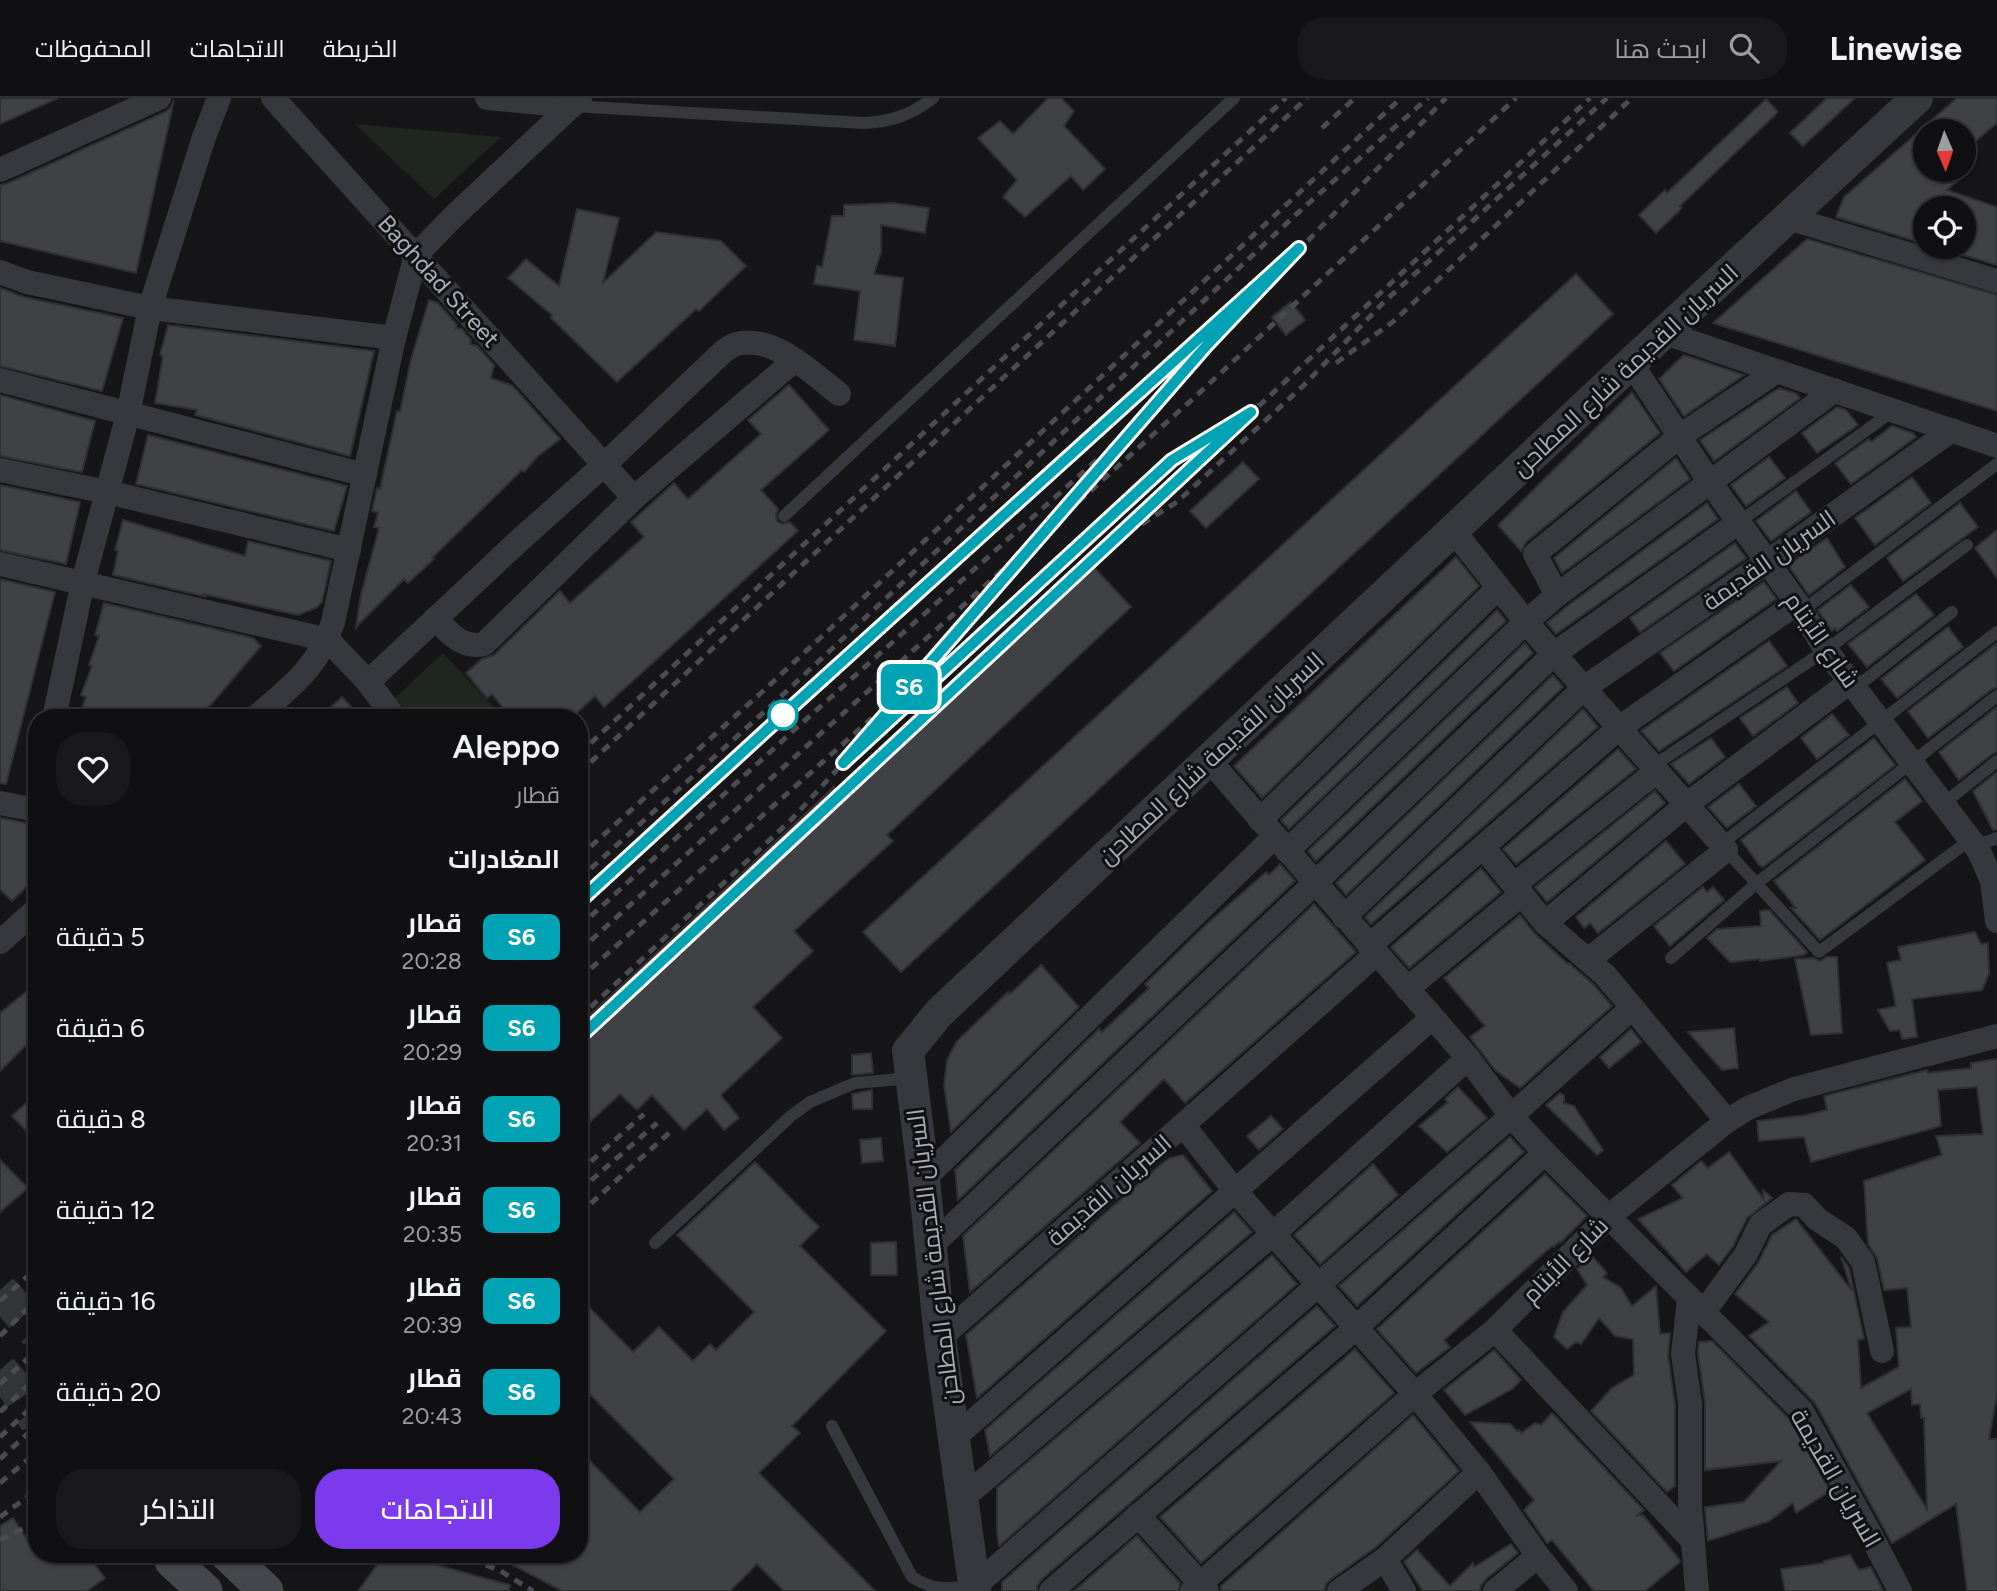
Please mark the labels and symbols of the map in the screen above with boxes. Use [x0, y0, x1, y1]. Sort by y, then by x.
north arrow [1913, 119, 1976, 182]
street label: Baghdad Street [372, 209, 506, 353]
street label: السريان القديمة شارع المطاحن [1506, 258, 1745, 484]
street label: السريان القديمة [1697, 504, 1841, 616]
street label: شارع الأيتام [1777, 587, 1865, 694]
street label: السريان القديمة شارع المطاحن [1092, 646, 1331, 872]
line badge: S6 [878, 664, 940, 710]
unlabelled marker [768, 700, 798, 730]
street label: السريان القديمة شارع المطاحن [900, 1107, 968, 1407]
street label: السريان القديمة [1041, 1128, 1177, 1252]
street label: شارع الأيتام [1516, 1211, 1616, 1311]
street label: السريان القديمة [1785, 1403, 1887, 1553]

